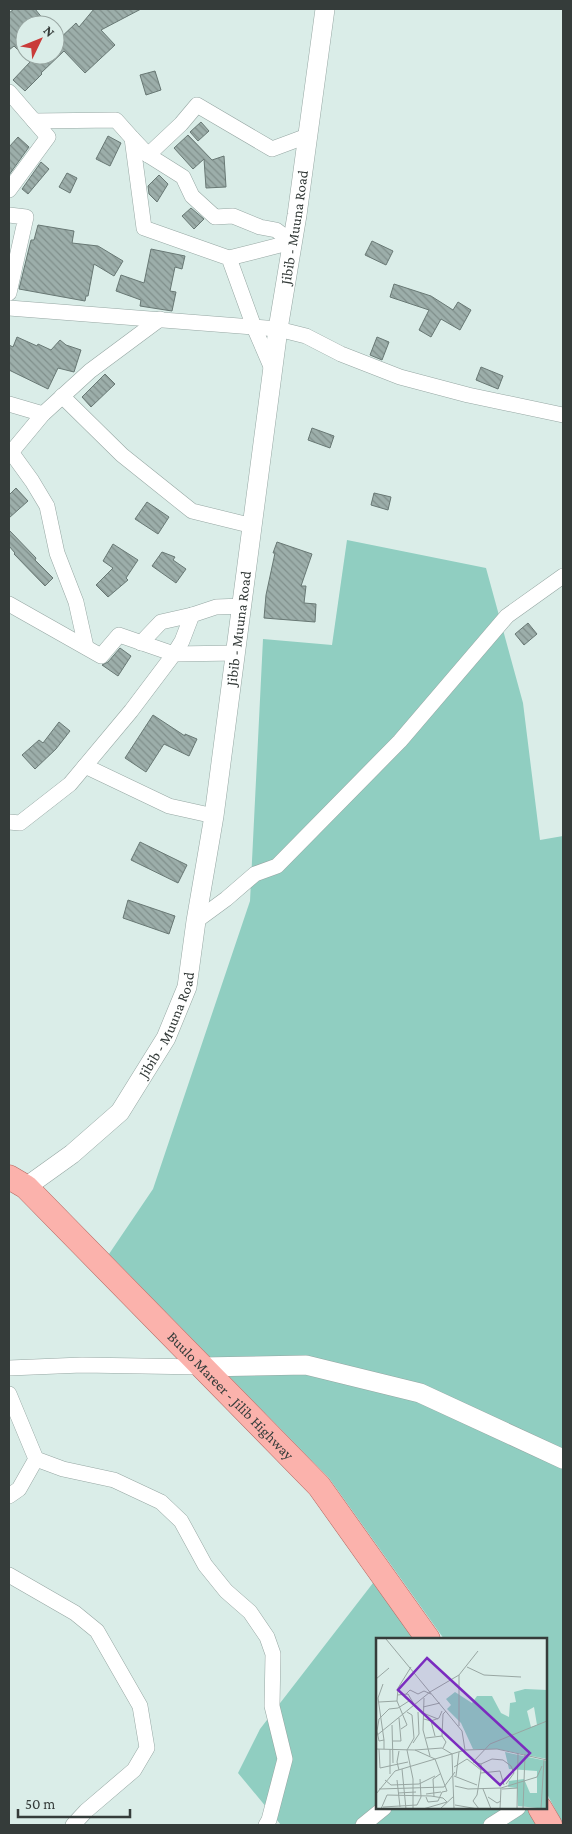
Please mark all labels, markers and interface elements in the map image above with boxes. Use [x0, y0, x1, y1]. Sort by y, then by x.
north arrow [15, 15, 65, 65]
text: N [40, 22, 59, 40]
street label: Jibib - Muuna Road [277, 169, 311, 288]
street label: Jibib - Muuna Road [223, 570, 254, 689]
street label: Jibib - Muuna Road [134, 971, 197, 1083]
street label: Buulo Mareer - Jilib Highway [164, 1328, 297, 1464]
inset map [376, 1638, 547, 1809]
scale bar [18, 1786, 130, 1818]
text: 50 m [25, 1796, 55, 1812]

